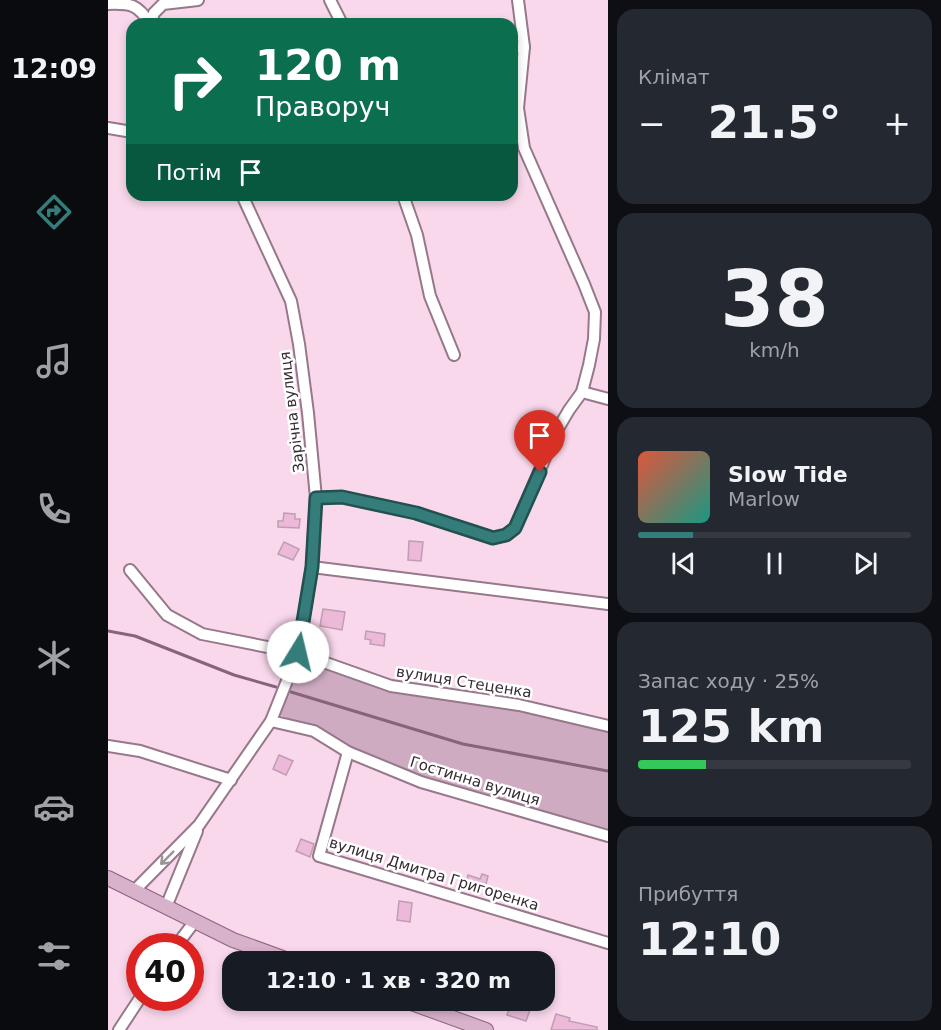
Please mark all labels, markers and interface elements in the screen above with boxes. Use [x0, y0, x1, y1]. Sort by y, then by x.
text: 120 m [255, 41, 401, 90]
icon: right [156, 42, 234, 120]
text: 12:09 [11, 53, 97, 84]
text: Клімат [638, 65, 710, 89]
text: Праворуч [255, 91, 391, 122]
text: 21.5° [708, 96, 841, 149]
text: − [638, 104, 666, 143]
text: + [883, 104, 911, 143]
icon: arrive [234, 156, 267, 189]
text: Потім [156, 160, 222, 185]
icon: directions [33, 191, 75, 233]
text: 38 [720, 254, 829, 344]
text: km/h [749, 338, 800, 362]
icon: music [33, 340, 75, 382]
street label: Зарічна вулиця [276, 351, 308, 473]
pin [514, 410, 565, 472]
icon: arrive [523, 419, 556, 452]
text: Slow Tide [728, 462, 848, 487]
text: Marlow [728, 487, 800, 511]
icon: phone [33, 488, 75, 530]
icon: previous [667, 547, 700, 580]
icon: pause [758, 547, 791, 580]
icon: next [849, 547, 882, 580]
position arrow [266, 620, 330, 684]
icon: climate [33, 637, 75, 679]
street label: вулиця Стеценка [395, 662, 533, 702]
text: Запас ходу · 25% [638, 669, 819, 693]
text: 125 km [638, 700, 824, 753]
street label: Гостинна вулиця [408, 753, 542, 809]
icon: car [33, 786, 75, 828]
street label: вулиця Дмитра Григоренка [327, 833, 541, 915]
one-way arrow [159, 851, 174, 866]
text: Прибуття [638, 882, 738, 906]
text: 12:10 [638, 913, 781, 966]
speed limit sign: 40 [126, 933, 204, 1011]
icon: filters [33, 935, 75, 977]
text: 12:10 · 1 хв · 320 m [266, 968, 511, 993]

